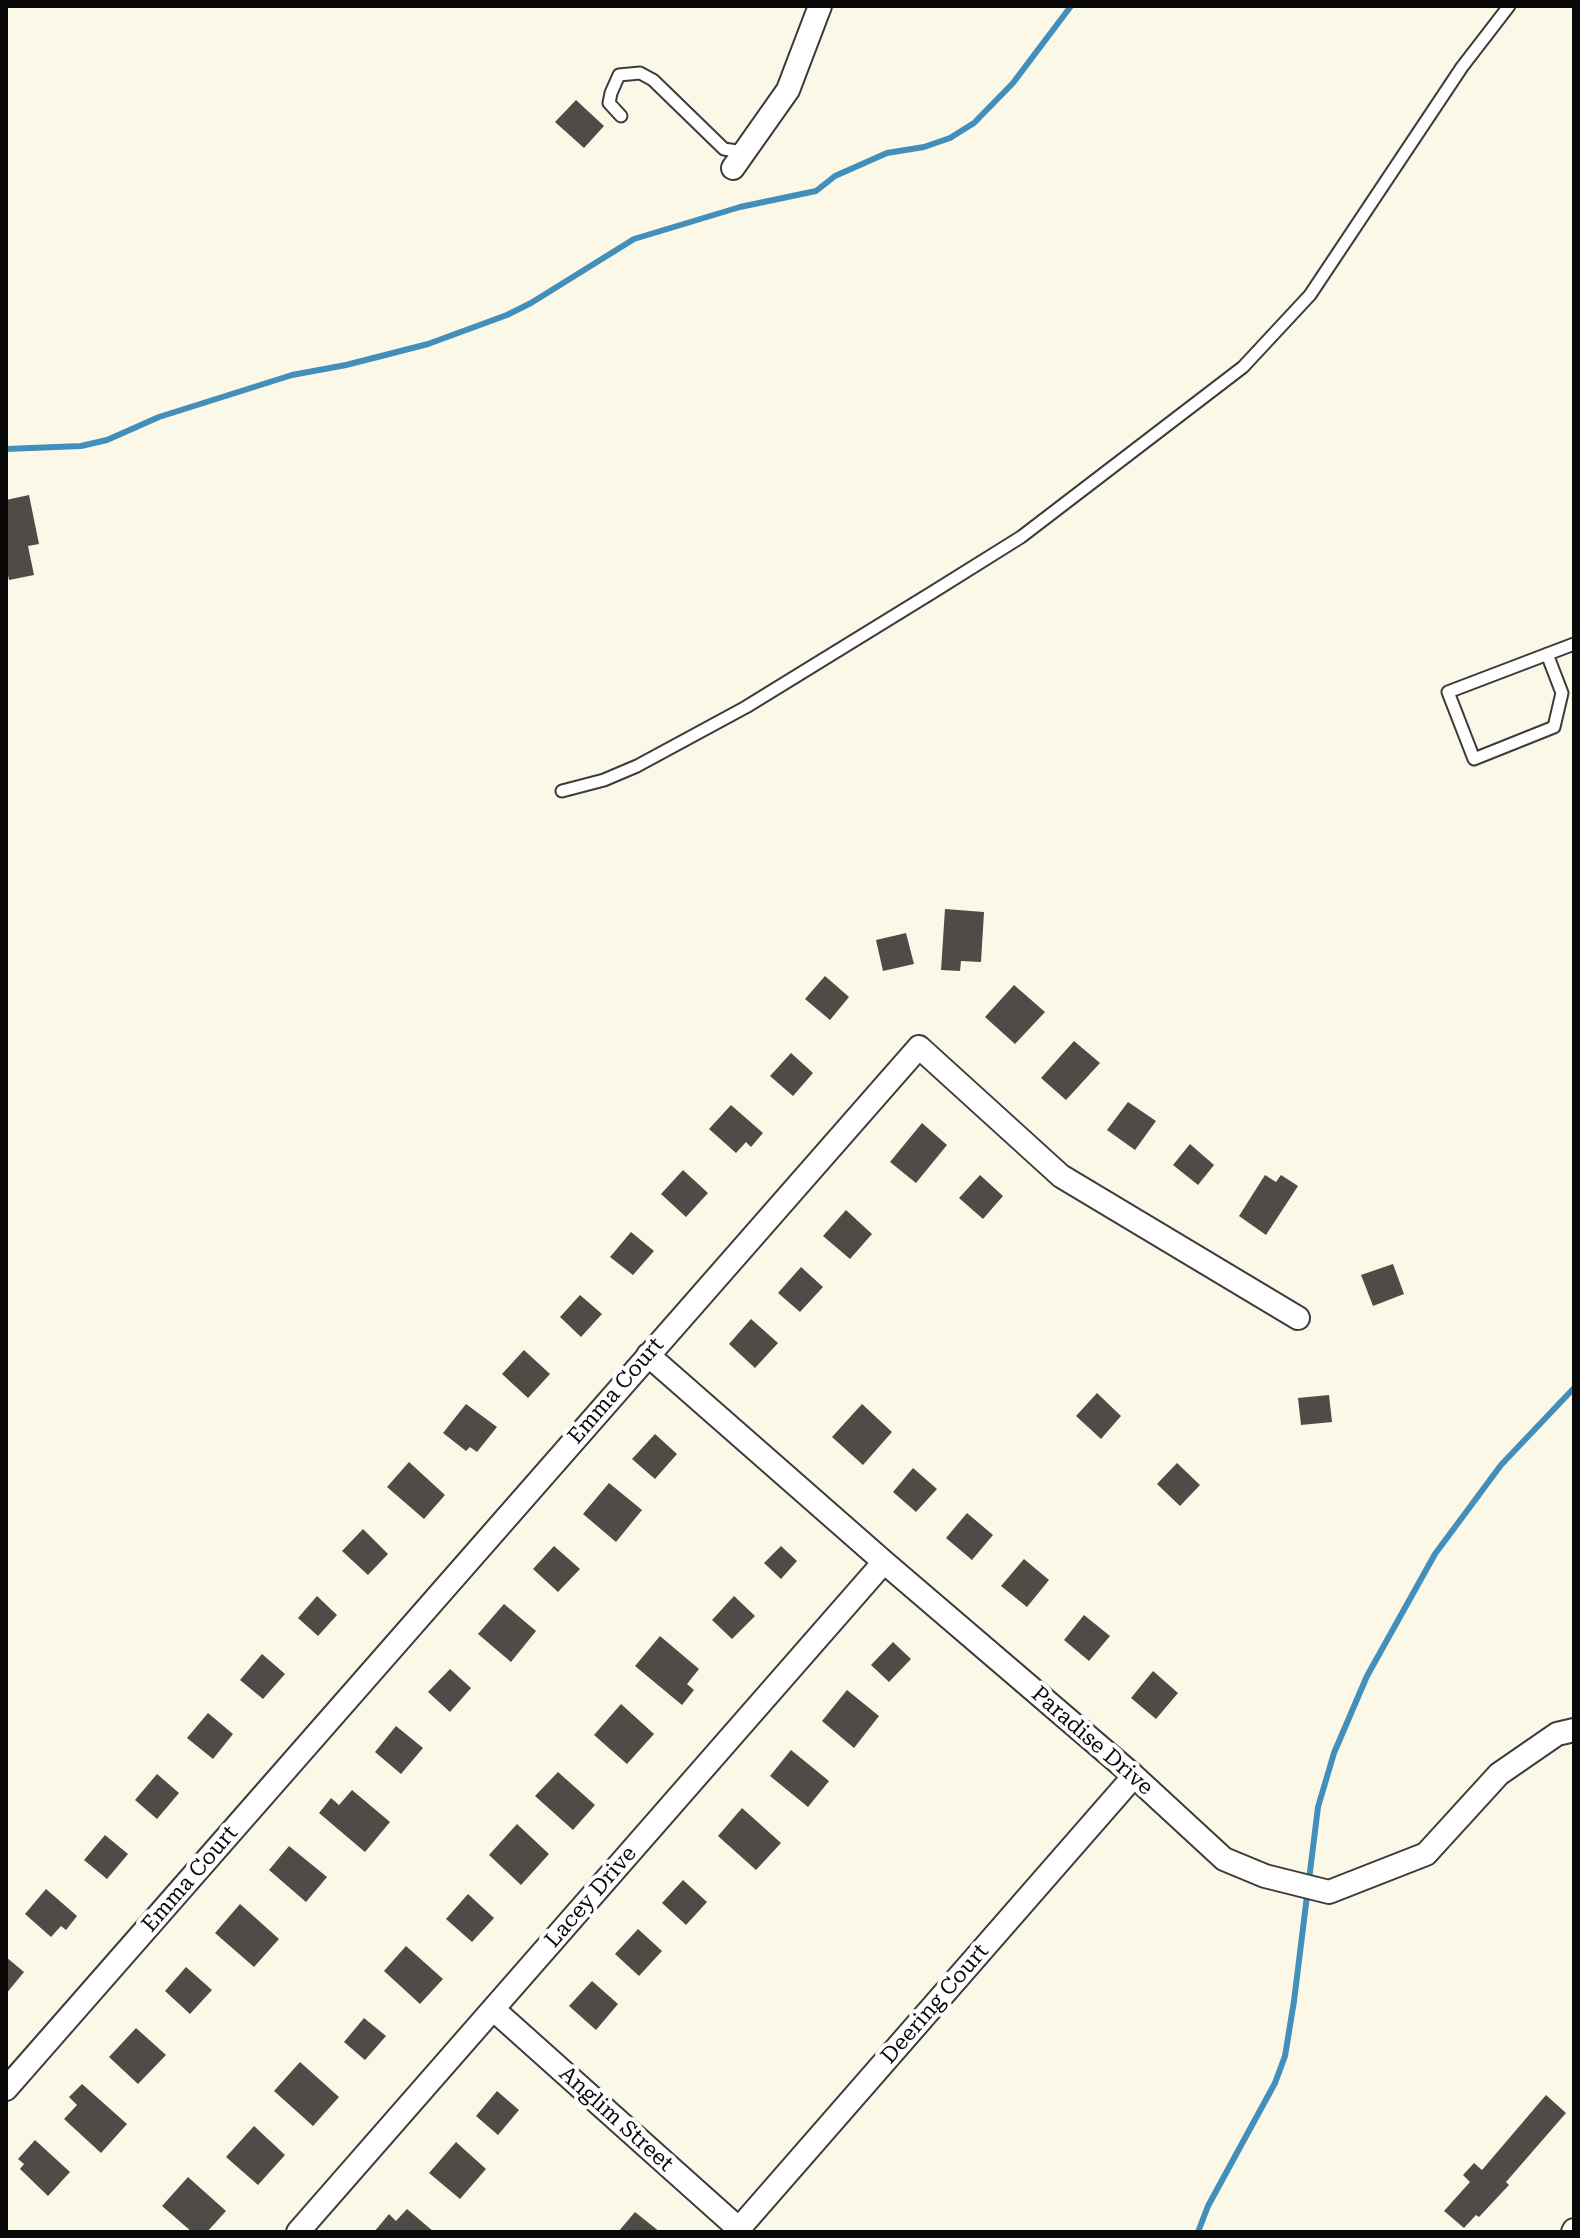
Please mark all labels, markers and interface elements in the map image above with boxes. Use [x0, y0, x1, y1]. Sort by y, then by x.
street label: Emma Court [563, 1332, 669, 1450]
street label: Paradise Drive [1026, 1681, 1158, 1801]
street label: Emma Court [137, 1820, 243, 1938]
street label: Lacey Drive [540, 1841, 642, 1953]
street label: Deering Court [876, 1939, 994, 2069]
street label: Anglim Street [553, 2061, 679, 2177]

